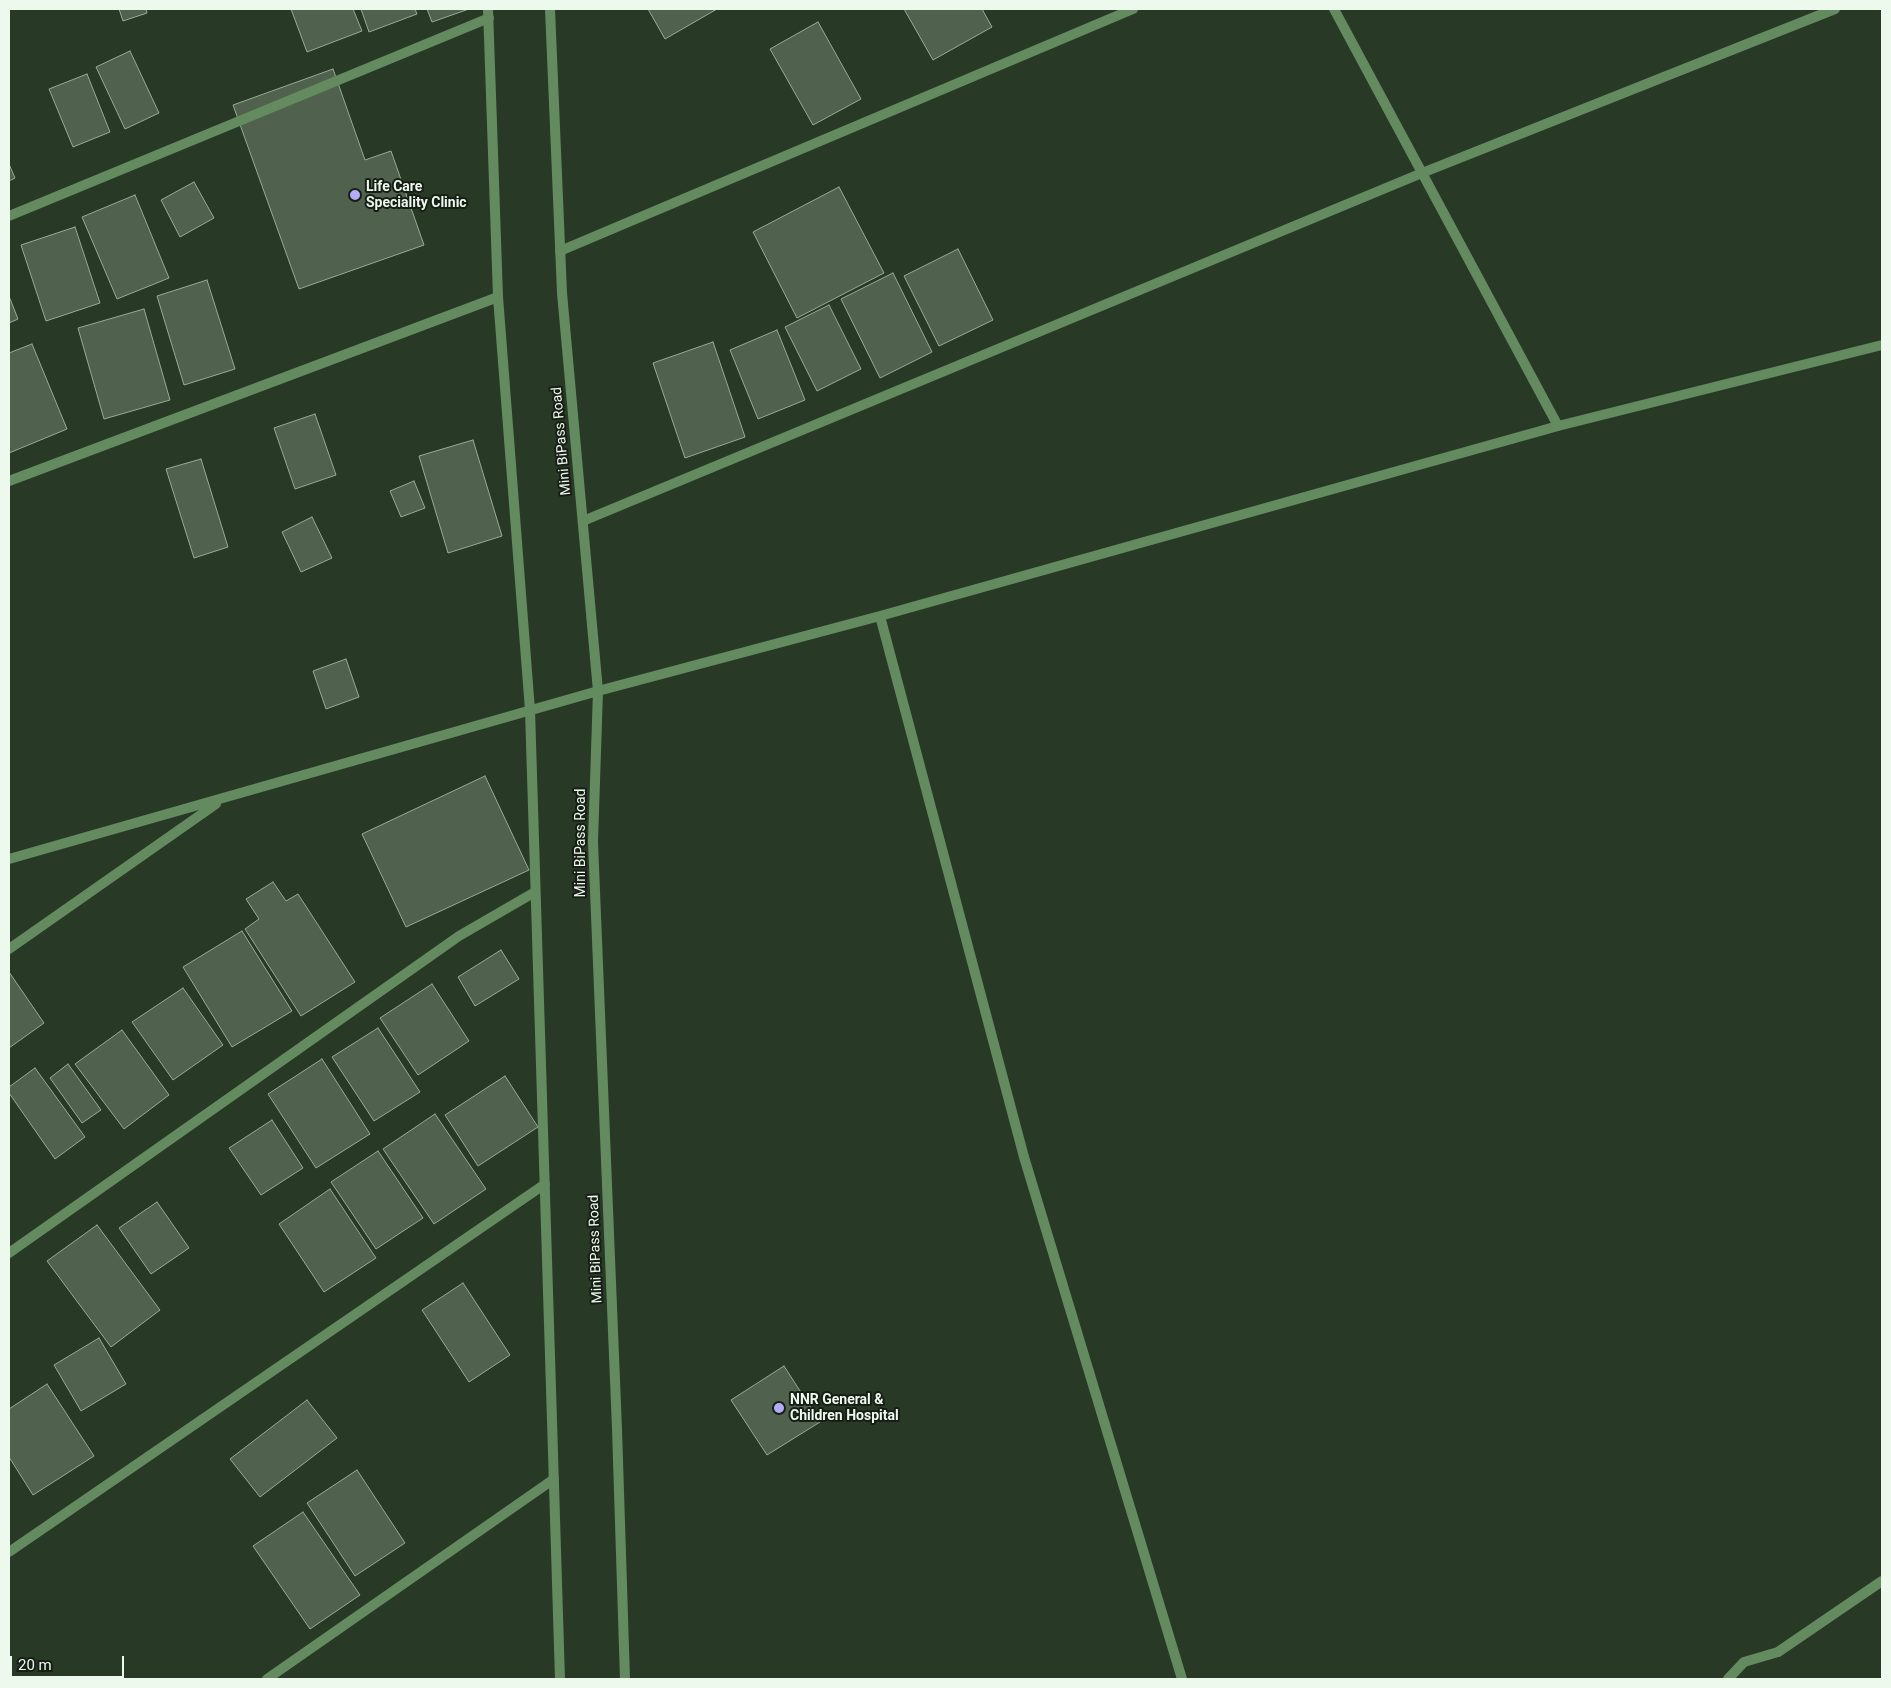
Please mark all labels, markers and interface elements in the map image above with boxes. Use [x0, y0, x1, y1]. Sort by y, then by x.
place label: Life Care Speciality Clinic [366, 179, 467, 212]
marker: Life Care Speciality Clinic [348, 188, 362, 202]
street label: Mini BiPass Road [549, 386, 575, 496]
street label: Mini BiPass Road [573, 789, 589, 897]
street label: Mini BiPass Road [586, 1194, 606, 1304]
place label: NNR General & Children Hospital [790, 1392, 899, 1424]
marker: NNR General & Children Hospital [772, 1401, 786, 1415]
scale bar [12, 1646, 126, 1678]
text: 20 m [18, 1656, 52, 1674]

